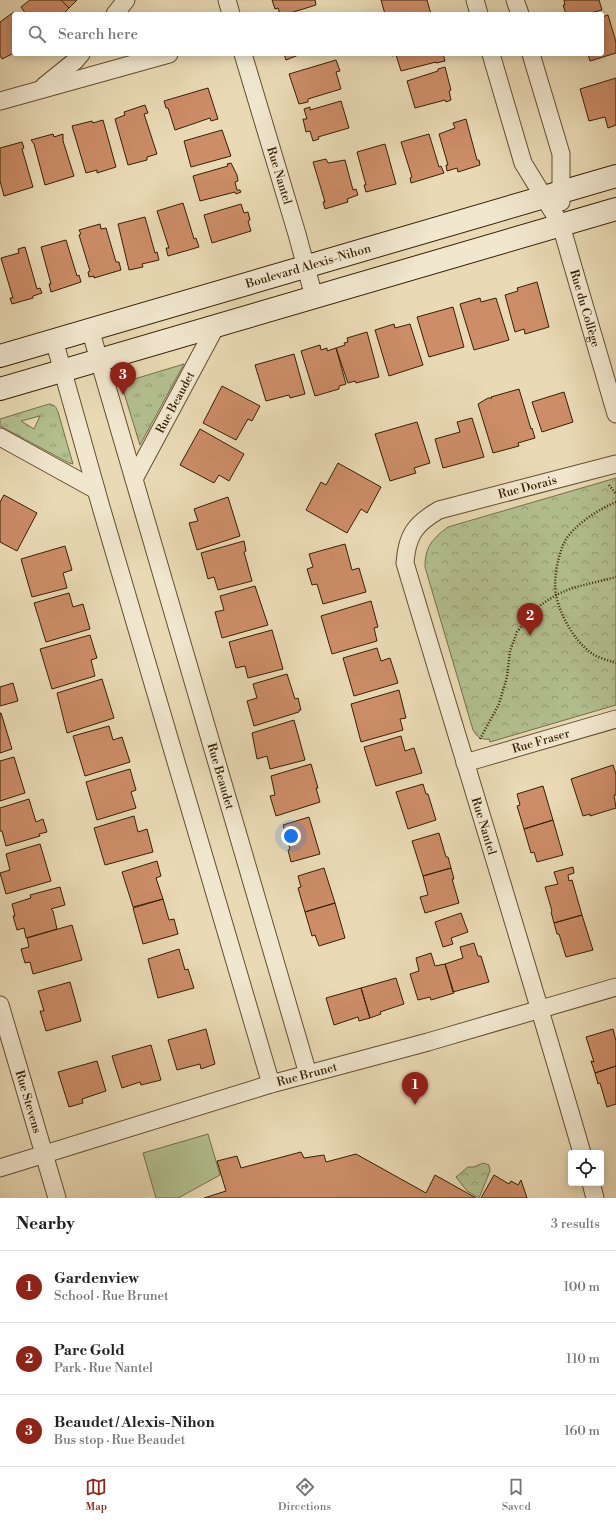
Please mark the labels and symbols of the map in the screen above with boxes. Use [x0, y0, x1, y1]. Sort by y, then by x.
street label: Rue Nantel [263, 145, 295, 207]
street label: Boulevard Alexis-Nihon [243, 241, 373, 292]
street label: Rue du Collège [566, 268, 603, 349]
pin: 3 [110, 362, 136, 395]
street label: Rue Beaudet [153, 368, 199, 436]
street label: Rue Dorais [497, 473, 559, 502]
pin: 2 [517, 603, 543, 636]
street label: Rue Fraser [510, 726, 571, 757]
street label: Rue Beaudet [204, 742, 237, 812]
street label: Rue Nantel [468, 796, 500, 857]
your location [281, 826, 301, 846]
street label: Rue Brunet [275, 1059, 340, 1090]
street label: Rue Stevens [12, 1069, 45, 1135]
pin: 1 [402, 1072, 428, 1105]

